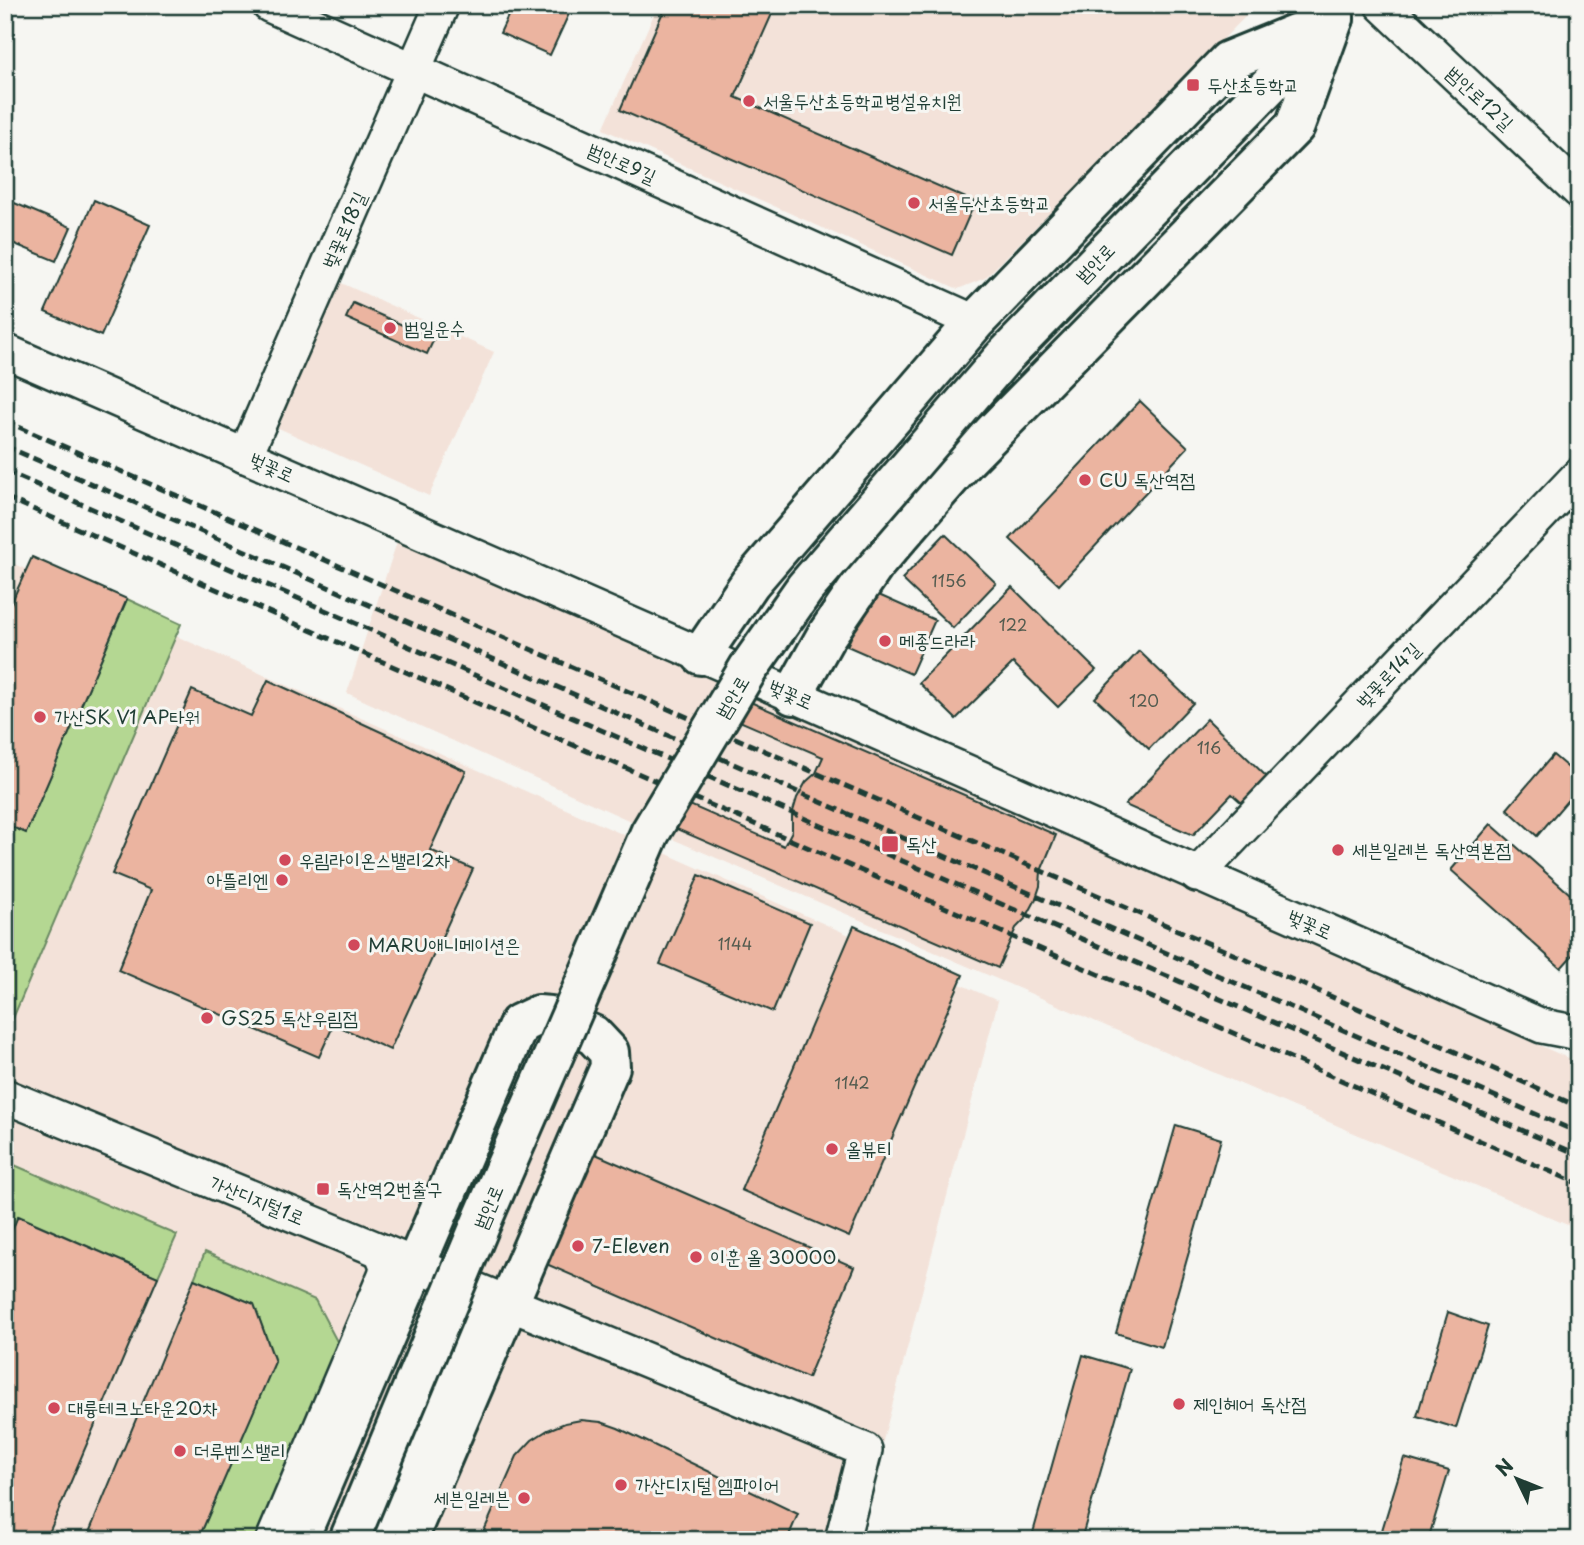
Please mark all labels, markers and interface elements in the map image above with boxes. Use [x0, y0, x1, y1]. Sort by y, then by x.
street label: 범안로12길 [1441, 59, 1521, 136]
place label: 두산초등학교 [1207, 70, 1299, 98]
marker: 두산초등학교 [1185, 77, 1201, 93]
place label: 서울두산초등학교병설유치원 [763, 86, 962, 114]
marker: 서울두산초등학교병설유치원 [741, 93, 757, 109]
street label: 범안로9길 [584, 135, 661, 190]
street label: 벚꽃로18길 [314, 187, 372, 273]
place label: 서울두산초등학교 [928, 188, 1050, 216]
marker: 서울두산초등학교 [906, 195, 922, 211]
street label: 범안로 [1068, 236, 1120, 289]
place label: 범일운수 [404, 313, 465, 341]
marker: 범일운수 [382, 320, 398, 336]
street label: 벚꽃로 [246, 444, 299, 488]
place label: CU 독산역점 [1099, 465, 1195, 493]
marker: CU 독산역점 [1077, 472, 1093, 488]
house number: 1156 [932, 568, 966, 592]
house number: 122 [999, 612, 1027, 636]
place label: 메종드라라 [899, 626, 976, 654]
marker: 메종드라라 [877, 633, 893, 649]
street label: 벚꽃로14길 [1349, 635, 1426, 714]
street label: 범안로 [707, 670, 755, 723]
street label: 벚꽃로 [765, 671, 818, 715]
house number: 120 [1129, 688, 1159, 712]
place label: 가산SK V1 AP타워 [54, 702, 200, 730]
marker: 가산SK V1 AP타워 [32, 709, 48, 725]
house number: 116 [1197, 735, 1221, 759]
place label: 독산 [906, 829, 937, 857]
marker: 독산 [880, 834, 900, 854]
place label: 세븐일레븐 독산역본점 [1352, 835, 1511, 863]
marker: 세븐일레븐 독산역본점 [1330, 842, 1346, 858]
place label: 우림라이온스밸리2차 [299, 845, 450, 873]
marker: 우림라이온스밸리2차 [277, 852, 293, 868]
place label: 아뜰리엔 [207, 865, 268, 893]
marker: 아뜰리엔 [274, 872, 290, 888]
street label: 벚꽃로 [1284, 901, 1337, 945]
place label: MARU애니메이션은 [368, 930, 520, 958]
house number: 1144 [718, 931, 752, 955]
marker: MARU애니메이션은 [346, 937, 362, 953]
place label: GS25 독산우림점 [221, 1003, 358, 1031]
marker: GS25 독산우림점 [199, 1010, 215, 1026]
house number: 1142 [834, 1070, 870, 1094]
place label: 올뷰티 [846, 1134, 892, 1162]
marker: 올뷰티 [824, 1141, 840, 1157]
street label: 가산디지털1로 [206, 1167, 309, 1231]
place label: 독산역2번출구 [337, 1174, 442, 1202]
street label: 범안로 [465, 1180, 509, 1233]
marker: 독산역2번출구 [315, 1181, 331, 1197]
place label: 7-Eleven [592, 1231, 670, 1259]
marker: 7-Eleven [570, 1238, 586, 1254]
place label: 이훈 올 30000 [710, 1242, 836, 1270]
marker: 이훈 올 30000 [688, 1249, 704, 1265]
place label: 제인헤어 독산점 [1193, 1389, 1306, 1417]
place label: 대륭테크노타운20차 [68, 1393, 217, 1421]
marker: 제인헤어 독산점 [1171, 1396, 1187, 1412]
marker: 대륭테크노타운20차 [46, 1400, 62, 1416]
place label: 더루벤스밸리 [194, 1436, 286, 1464]
marker: 더루벤스밸리 [172, 1443, 188, 1459]
north arrow [1482, 1444, 1552, 1514]
text: N [1488, 1452, 1519, 1482]
place label: 가산디지털 엠파이어 [635, 1470, 779, 1498]
marker: 가산디지털 엠파이어 [613, 1477, 629, 1493]
place label: 세븐일레븐 [434, 1483, 510, 1511]
marker: 세븐일레븐 [516, 1490, 532, 1506]

